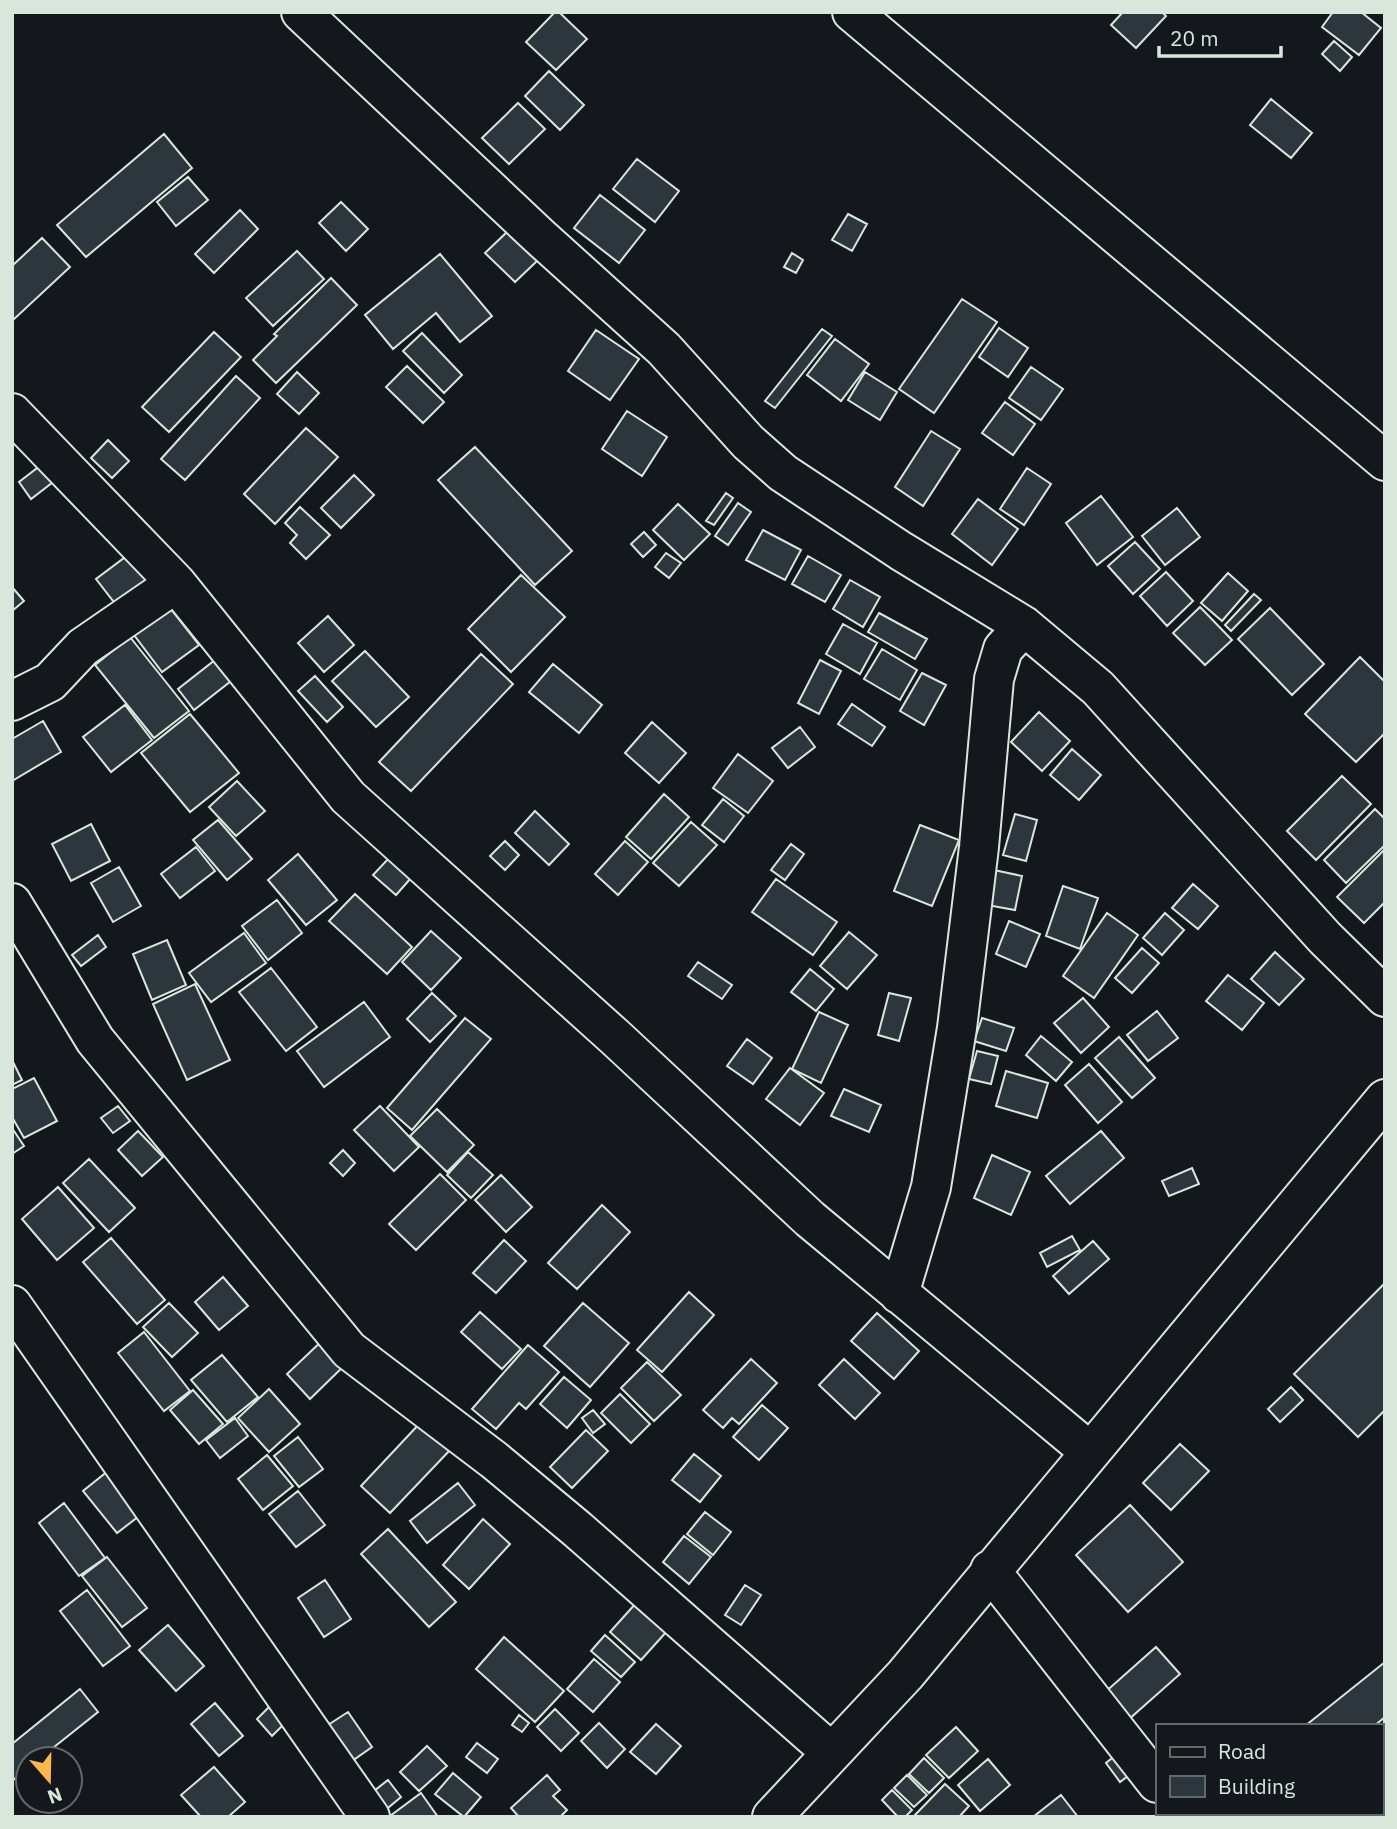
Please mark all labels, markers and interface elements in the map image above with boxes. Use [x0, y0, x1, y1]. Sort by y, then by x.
scale bar [1159, 14, 1282, 58]
text: 20 m [1170, 24, 1219, 52]
legend [1156, 1724, 1383, 1815]
text: Road [1218, 1737, 1266, 1765]
north arrow [14, 1745, 84, 1815]
text: Building [1218, 1772, 1295, 1800]
text: N [44, 1782, 65, 1810]

